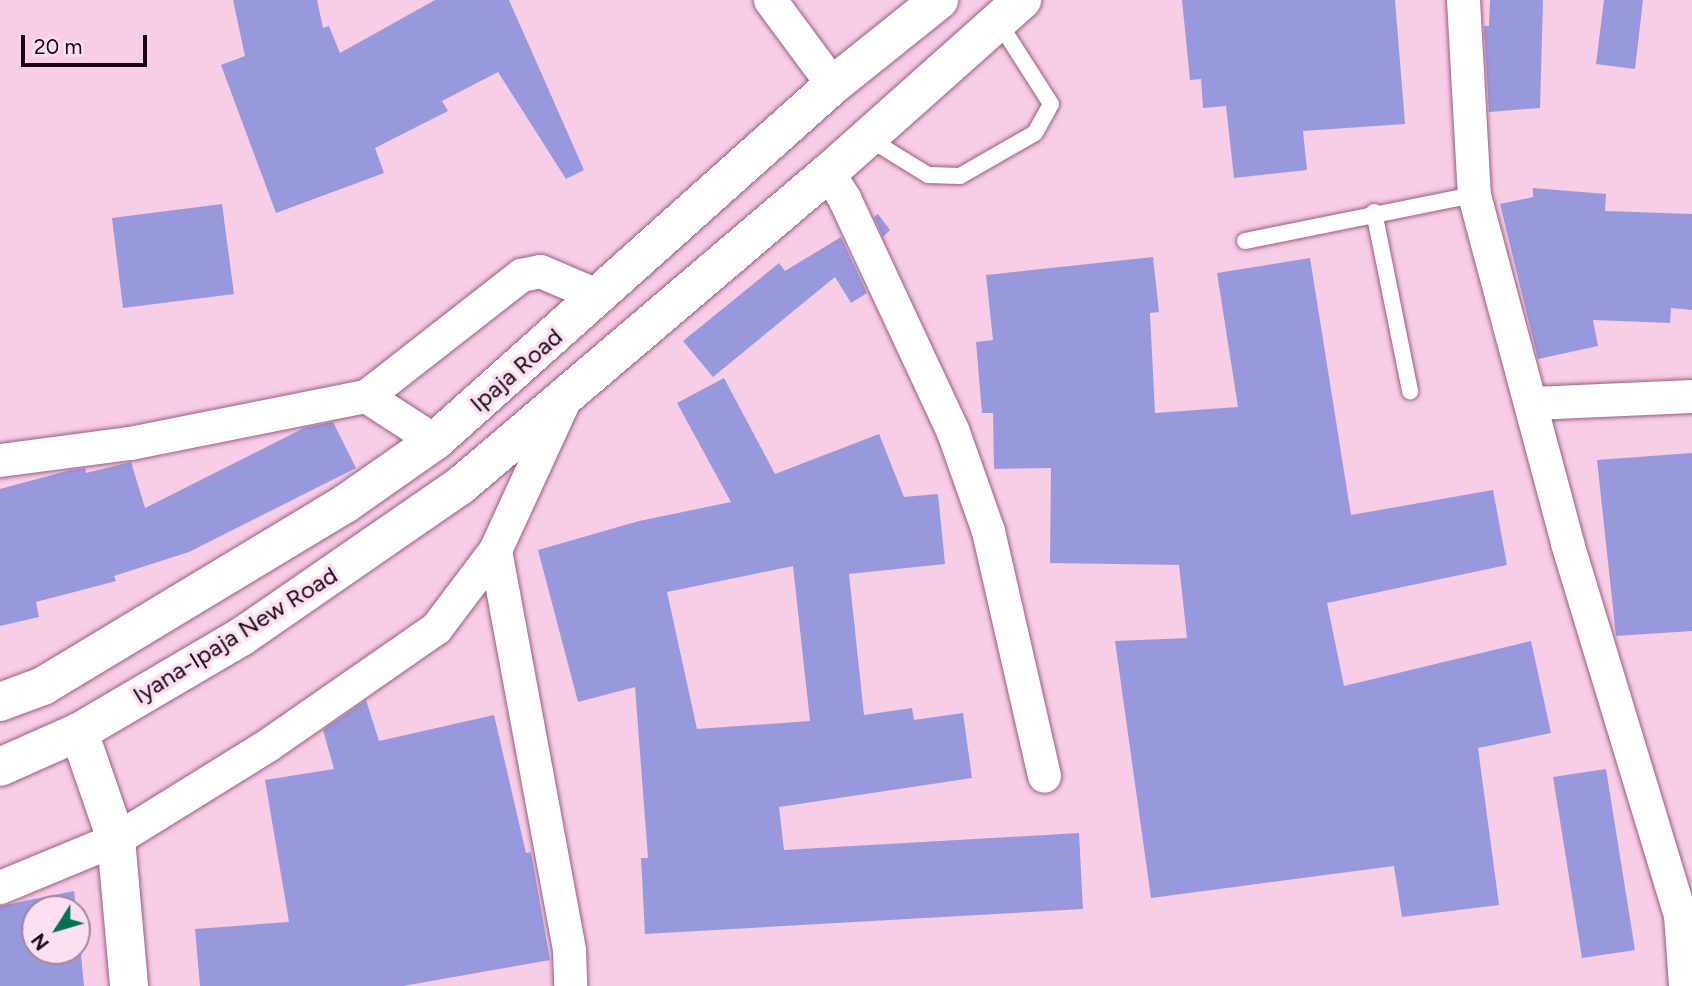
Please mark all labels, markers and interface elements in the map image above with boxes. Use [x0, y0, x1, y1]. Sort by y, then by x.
scale bar [24, 21, 150, 65]
text: 20 m [34, 34, 82, 59]
street label: Ipaja Road [464, 322, 568, 418]
street label: Iyana-Ipaja New Road [127, 560, 343, 710]
north arrow [21, 895, 91, 965]
text: N [27, 929, 54, 955]

